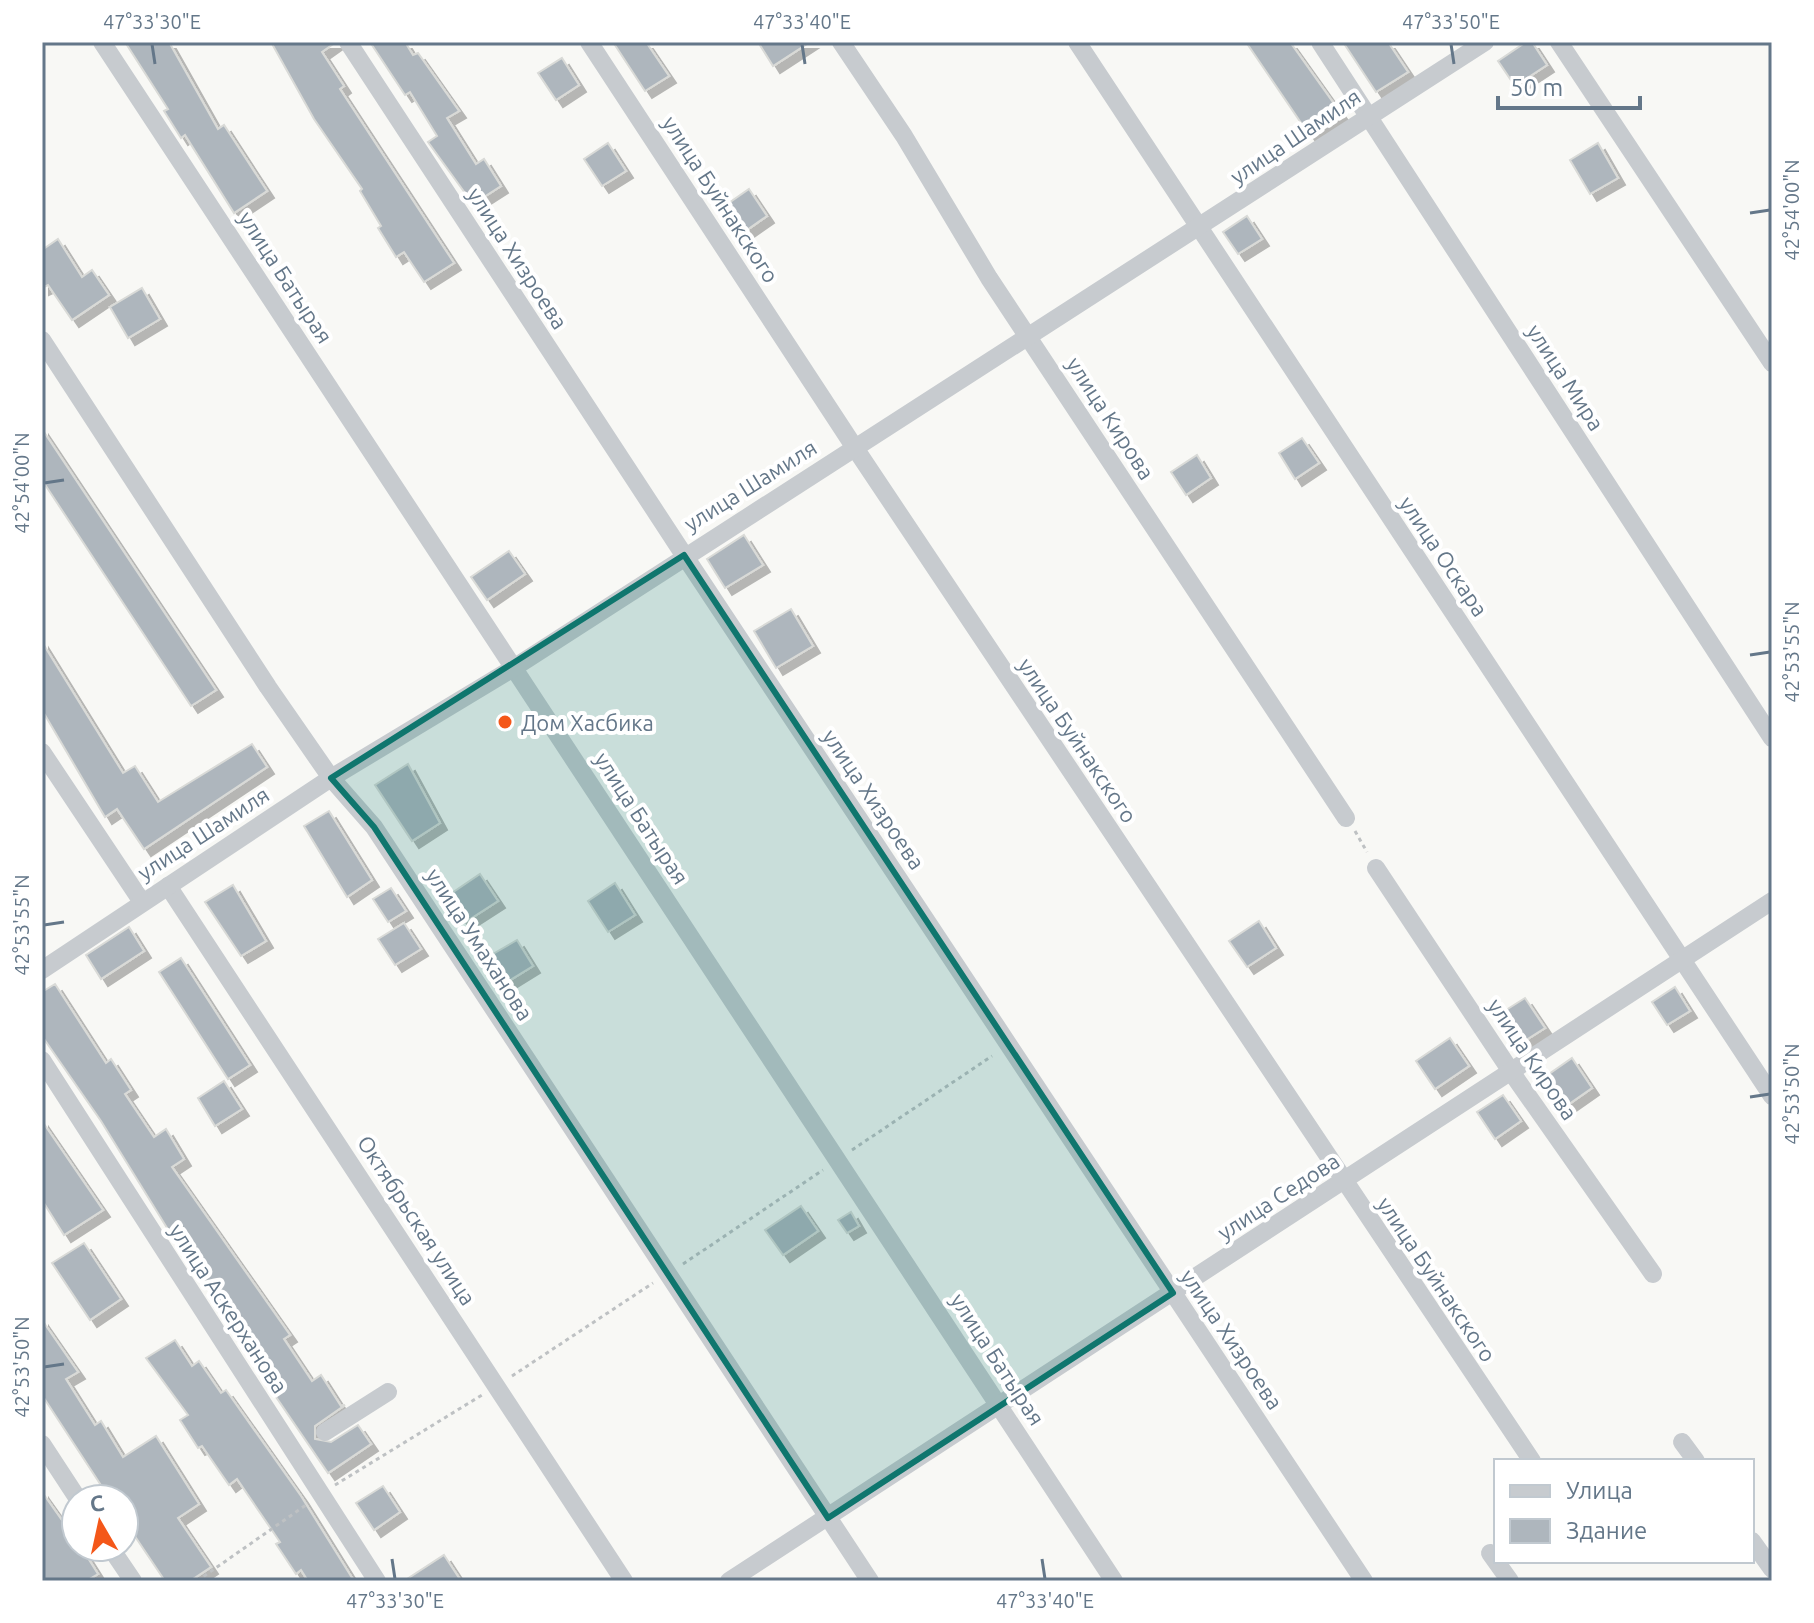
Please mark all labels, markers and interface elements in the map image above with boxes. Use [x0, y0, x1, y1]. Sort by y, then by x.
text: 47°33'30"E [103, 10, 201, 33]
text: 47°33'40"E [753, 10, 851, 33]
text: 47°33'50"E [1402, 10, 1500, 33]
scale bar [1498, 60, 1640, 110]
text: 50 m [1510, 74, 1563, 101]
street label: улица Шамиля [1225, 83, 1365, 189]
street label: улица Буйнакского [658, 111, 784, 287]
text: 42°54'00"N [1780, 159, 1803, 261]
street label: улица Хизроева [463, 183, 573, 333]
street label: улица Батырая [234, 206, 338, 348]
street label: улица Мира [1522, 319, 1610, 435]
street label: улица Кирова [1062, 352, 1160, 484]
text: 42°54'00"N [10, 432, 33, 534]
street label: улица Шамиля [679, 434, 821, 536]
street label: улица Оскара [1395, 491, 1493, 621]
text: 42°53'55"N [1780, 601, 1803, 703]
street label: улица Буйнакского [1014, 653, 1142, 827]
place label: Дом Хасбика [521, 710, 654, 735]
marker: Дом Хасбика [496, 713, 514, 731]
street label: улица Хизроева [818, 724, 930, 874]
street label: улица Батырая [590, 747, 694, 889]
street label: улица Шамиля [133, 781, 273, 885]
street label: улица Умаханова [422, 863, 538, 1025]
text: 42°53'55"N [10, 874, 33, 976]
street label: улица Кирова [1483, 994, 1583, 1124]
text: 42°53'50"N [1780, 1043, 1803, 1145]
street label: Октябрьская улица [353, 1131, 481, 1309]
street label: улица Седова [1212, 1147, 1344, 1245]
street label: улица Буйнакского [1373, 1192, 1501, 1366]
street label: улица Аскерханова [165, 1218, 293, 1398]
street label: улица Хизроева [1176, 1264, 1288, 1414]
street label: улица Батырая [946, 1288, 1050, 1430]
text: 42°53'50"N [10, 1316, 33, 1418]
legend [1494, 1459, 1754, 1563]
text: Улица [1566, 1477, 1633, 1504]
north arrow [60, 1483, 140, 1563]
text: С [88, 1489, 106, 1516]
text: Здание [1566, 1517, 1647, 1544]
text: 47°33'30"E [346, 1589, 444, 1612]
text: 47°33'40"E [996, 1589, 1094, 1612]

